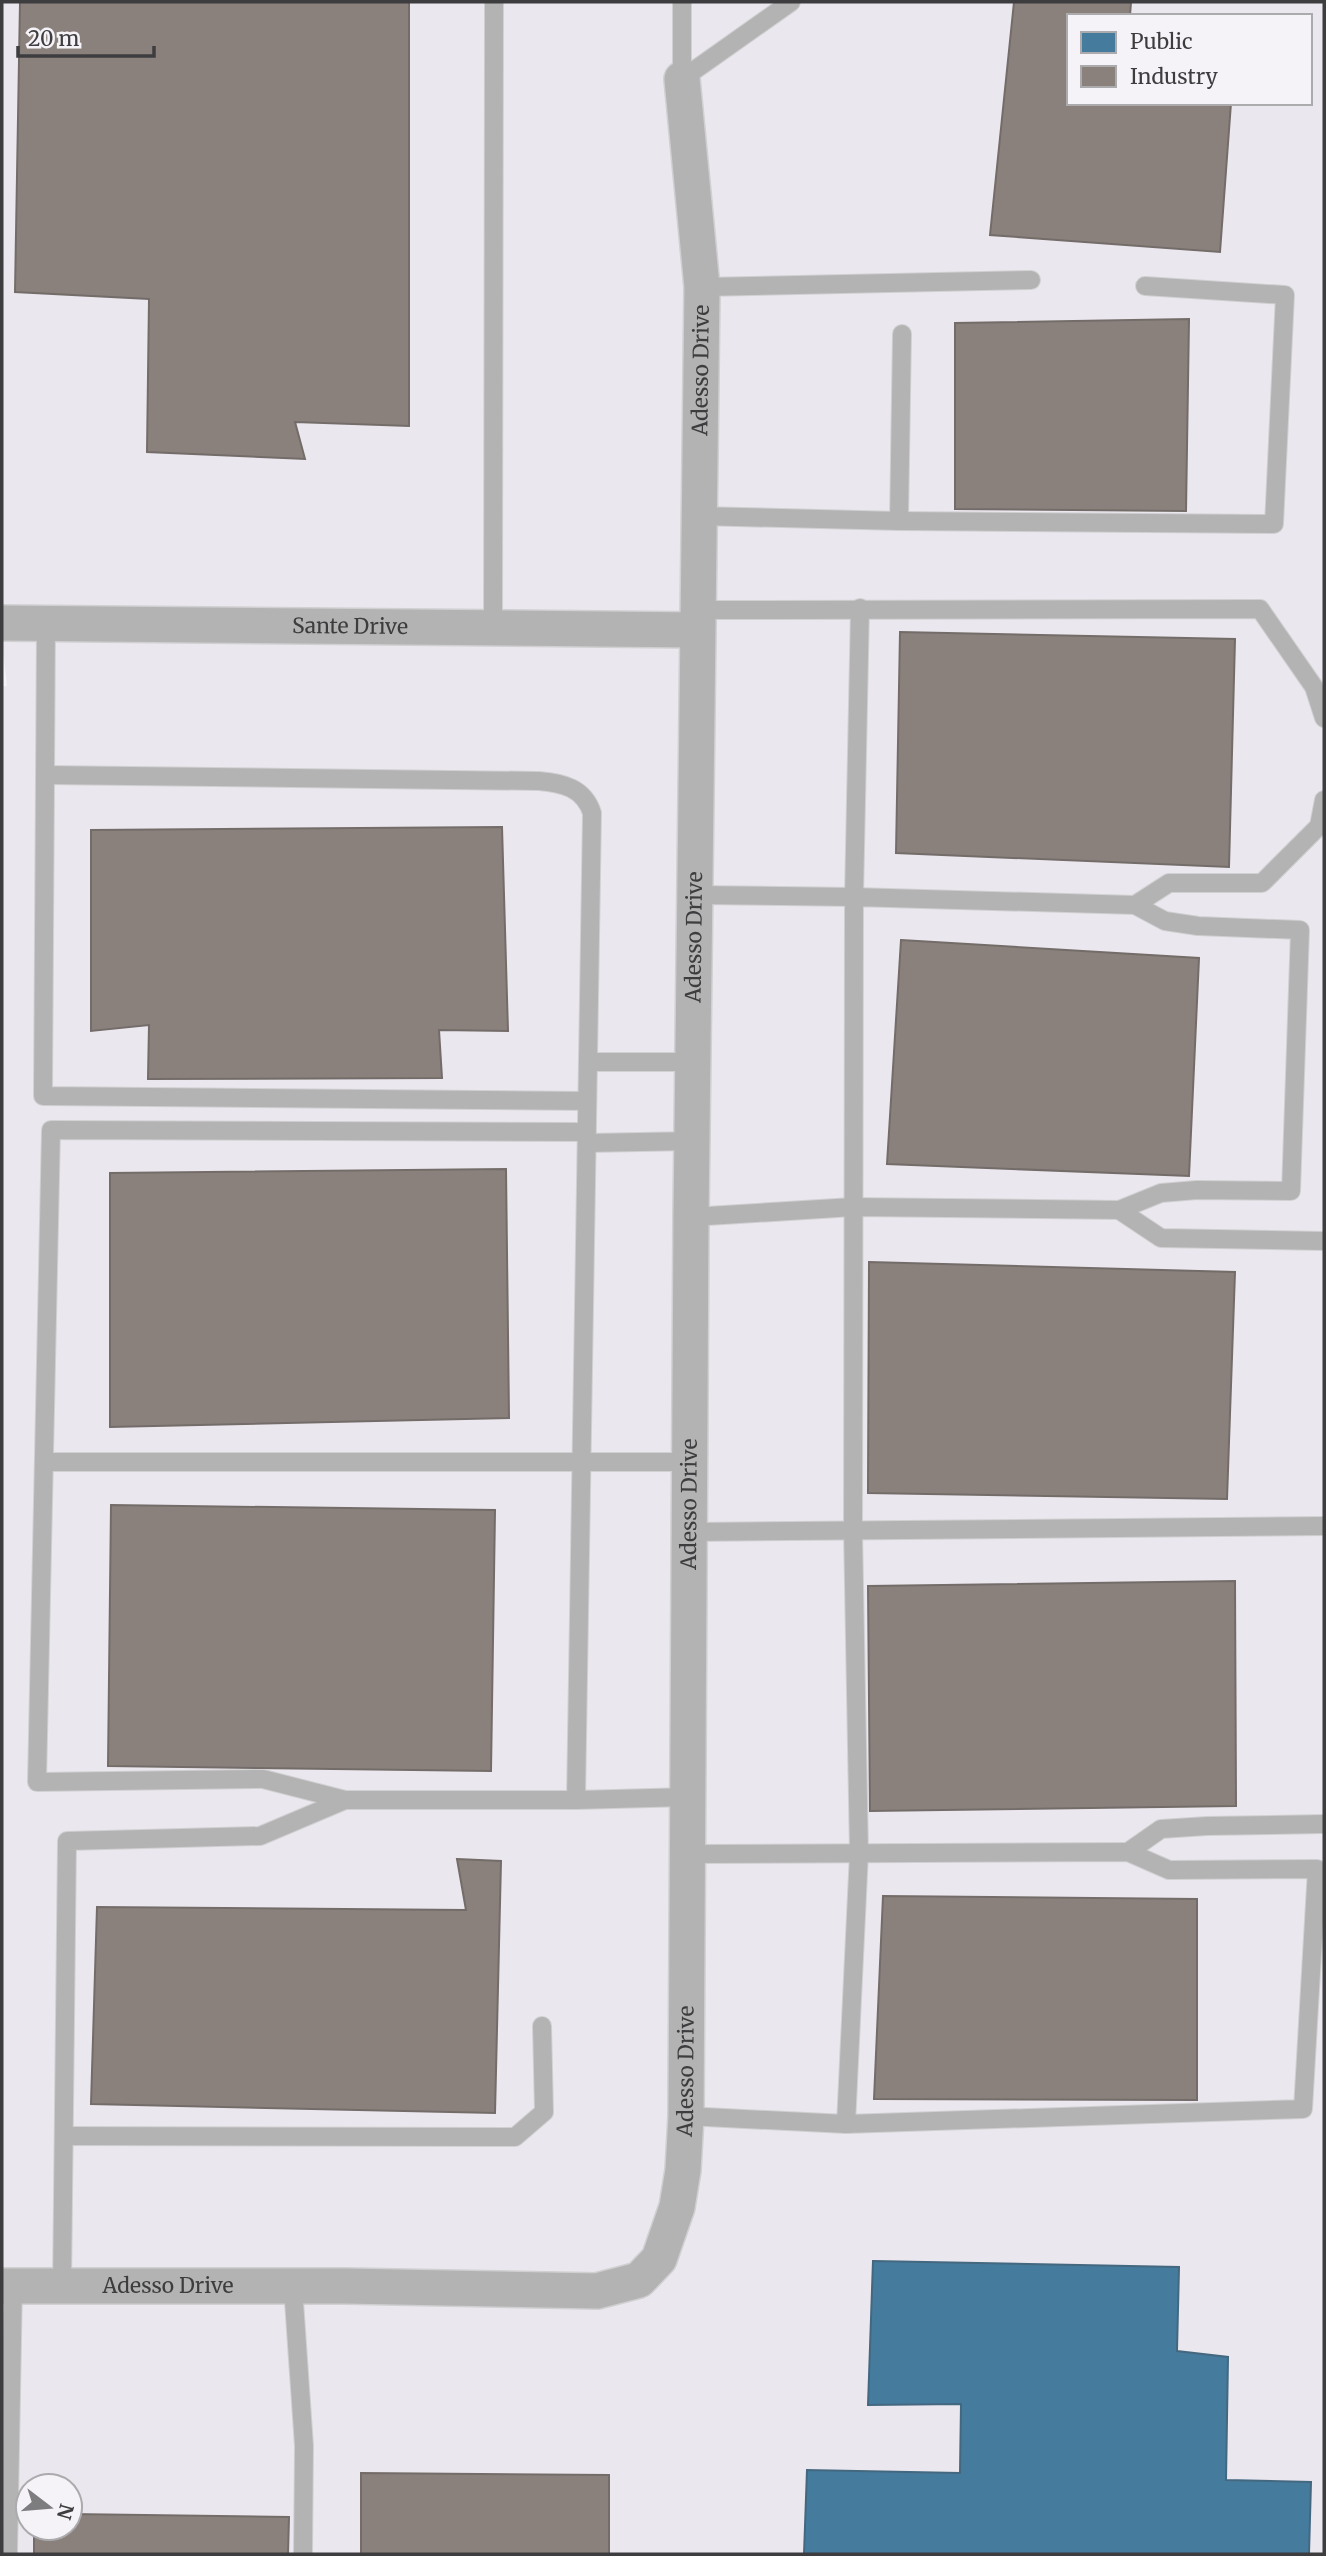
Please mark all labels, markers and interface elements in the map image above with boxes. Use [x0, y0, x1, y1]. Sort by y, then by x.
scale bar [18, 14, 154, 58]
legend [1067, 14, 1312, 105]
text: 20 m [28, 25, 80, 52]
text: Public [1130, 28, 1193, 55]
text: Industry [1130, 63, 1219, 90]
street label: Adesso Drive [686, 304, 715, 437]
street label: Sante Drive [292, 612, 408, 640]
street label: Adesso Drive [680, 871, 708, 1004]
street label: Adesso Drive [675, 1438, 703, 1571]
street label: Adesso Drive [671, 2005, 700, 2138]
street label: Adesso Drive [101, 2272, 234, 2299]
north arrow [14, 2472, 84, 2542]
text: N [52, 2501, 79, 2522]

